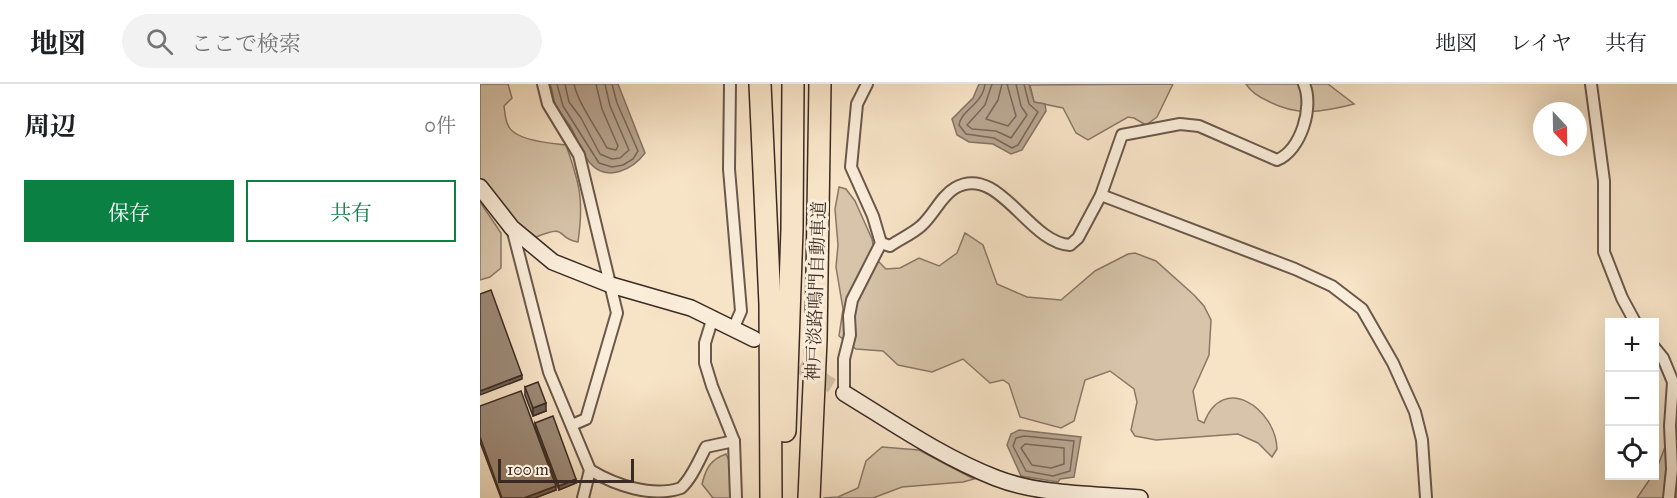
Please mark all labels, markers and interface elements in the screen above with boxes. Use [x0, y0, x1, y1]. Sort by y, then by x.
search box [122, 14, 542, 68]
icon: search [143, 25, 176, 58]
text: 地図 [30, 26, 86, 61]
text: ここで検索 [191, 30, 301, 57]
text: 地図 [1435, 30, 1477, 56]
text: レイヤ [1510, 30, 1572, 56]
text: 共有 [1605, 30, 1647, 56]
north arrow [1533, 102, 1587, 156]
text: 周辺 [24, 110, 76, 142]
text: 0件 [424, 113, 456, 137]
button: 保存 [24, 180, 234, 242]
button: 共有 [246, 180, 456, 242]
street label: 神戸淡路鳴門自動車道 [802, 201, 830, 381]
map controls [1605, 318, 1659, 480]
button: + [1605, 318, 1659, 372]
button: − [1605, 372, 1659, 426]
button: locate [1605, 426, 1659, 480]
scale bar [498, 456, 634, 484]
text: 100 m [507, 460, 549, 479]

